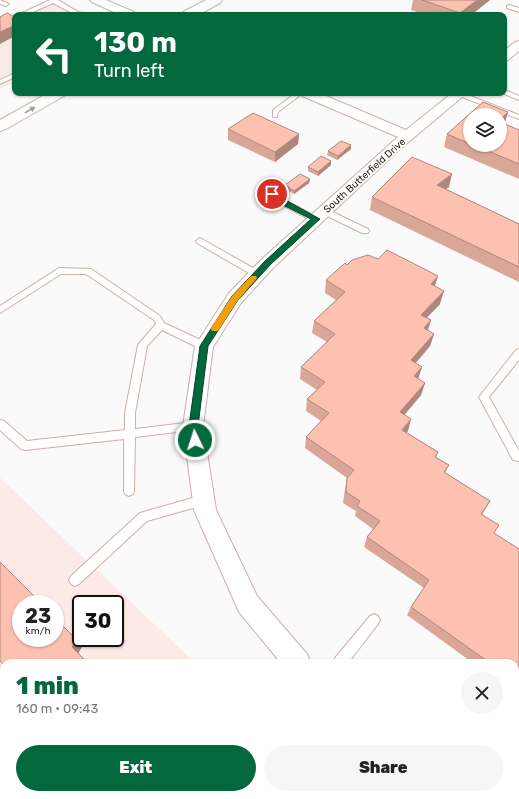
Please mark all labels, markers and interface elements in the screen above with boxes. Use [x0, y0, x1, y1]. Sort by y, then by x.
text: 130 m [94, 26, 177, 59]
icon: left [28, 28, 80, 80]
text: Turn left [94, 60, 164, 82]
one-way arrow [24, 107, 36, 113]
map controls [463, 108, 507, 152]
button: layers [463, 108, 507, 152]
street label: South Butterfield Drive [321, 135, 408, 216]
pin [255, 177, 289, 211]
icon: arrive [261, 183, 283, 205]
position arrow [174, 419, 216, 461]
speed limit sign: 30 [72, 595, 124, 647]
text: 23 [25, 604, 51, 628]
text: km/h [26, 625, 50, 637]
text: 1 min [16, 672, 79, 700]
button: close [461, 672, 503, 714]
text: 160 m · 09:43 [16, 701, 98, 716]
button: Exit [16, 745, 256, 791]
button: Share [264, 745, 503, 791]

